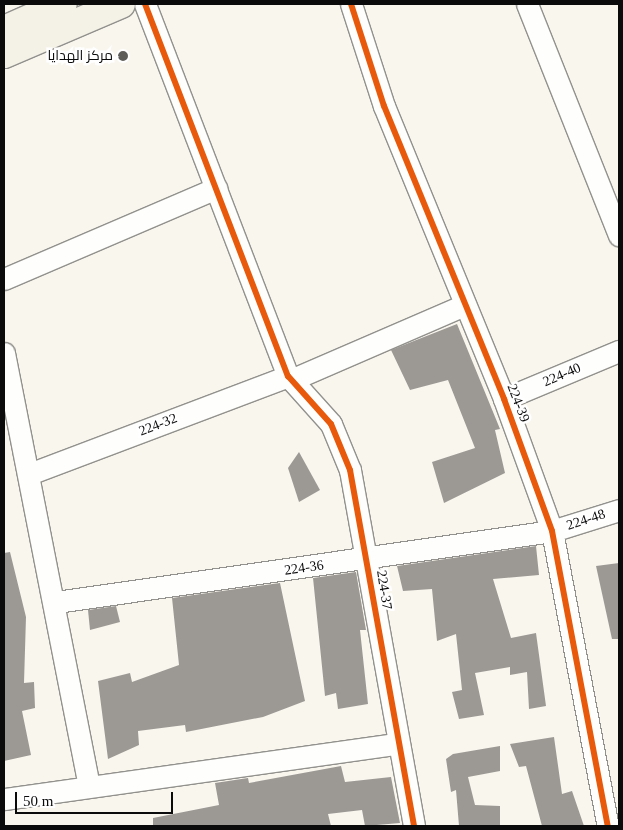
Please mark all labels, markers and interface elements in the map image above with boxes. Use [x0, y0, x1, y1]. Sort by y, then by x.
place label: مركز الهدايا [47, 48, 113, 64]
marker: مركز الهدايا [117, 50, 129, 62]
street label: 224-40 [540, 360, 584, 390]
street label: 224-39 [503, 381, 533, 425]
street label: 224-32 [136, 410, 180, 440]
street label: 224-48 [565, 506, 607, 534]
street label: 224-36 [283, 557, 325, 579]
street label: 224-37 [373, 569, 395, 611]
scale bar [18, 782, 175, 814]
text: 50 m [23, 793, 53, 809]

